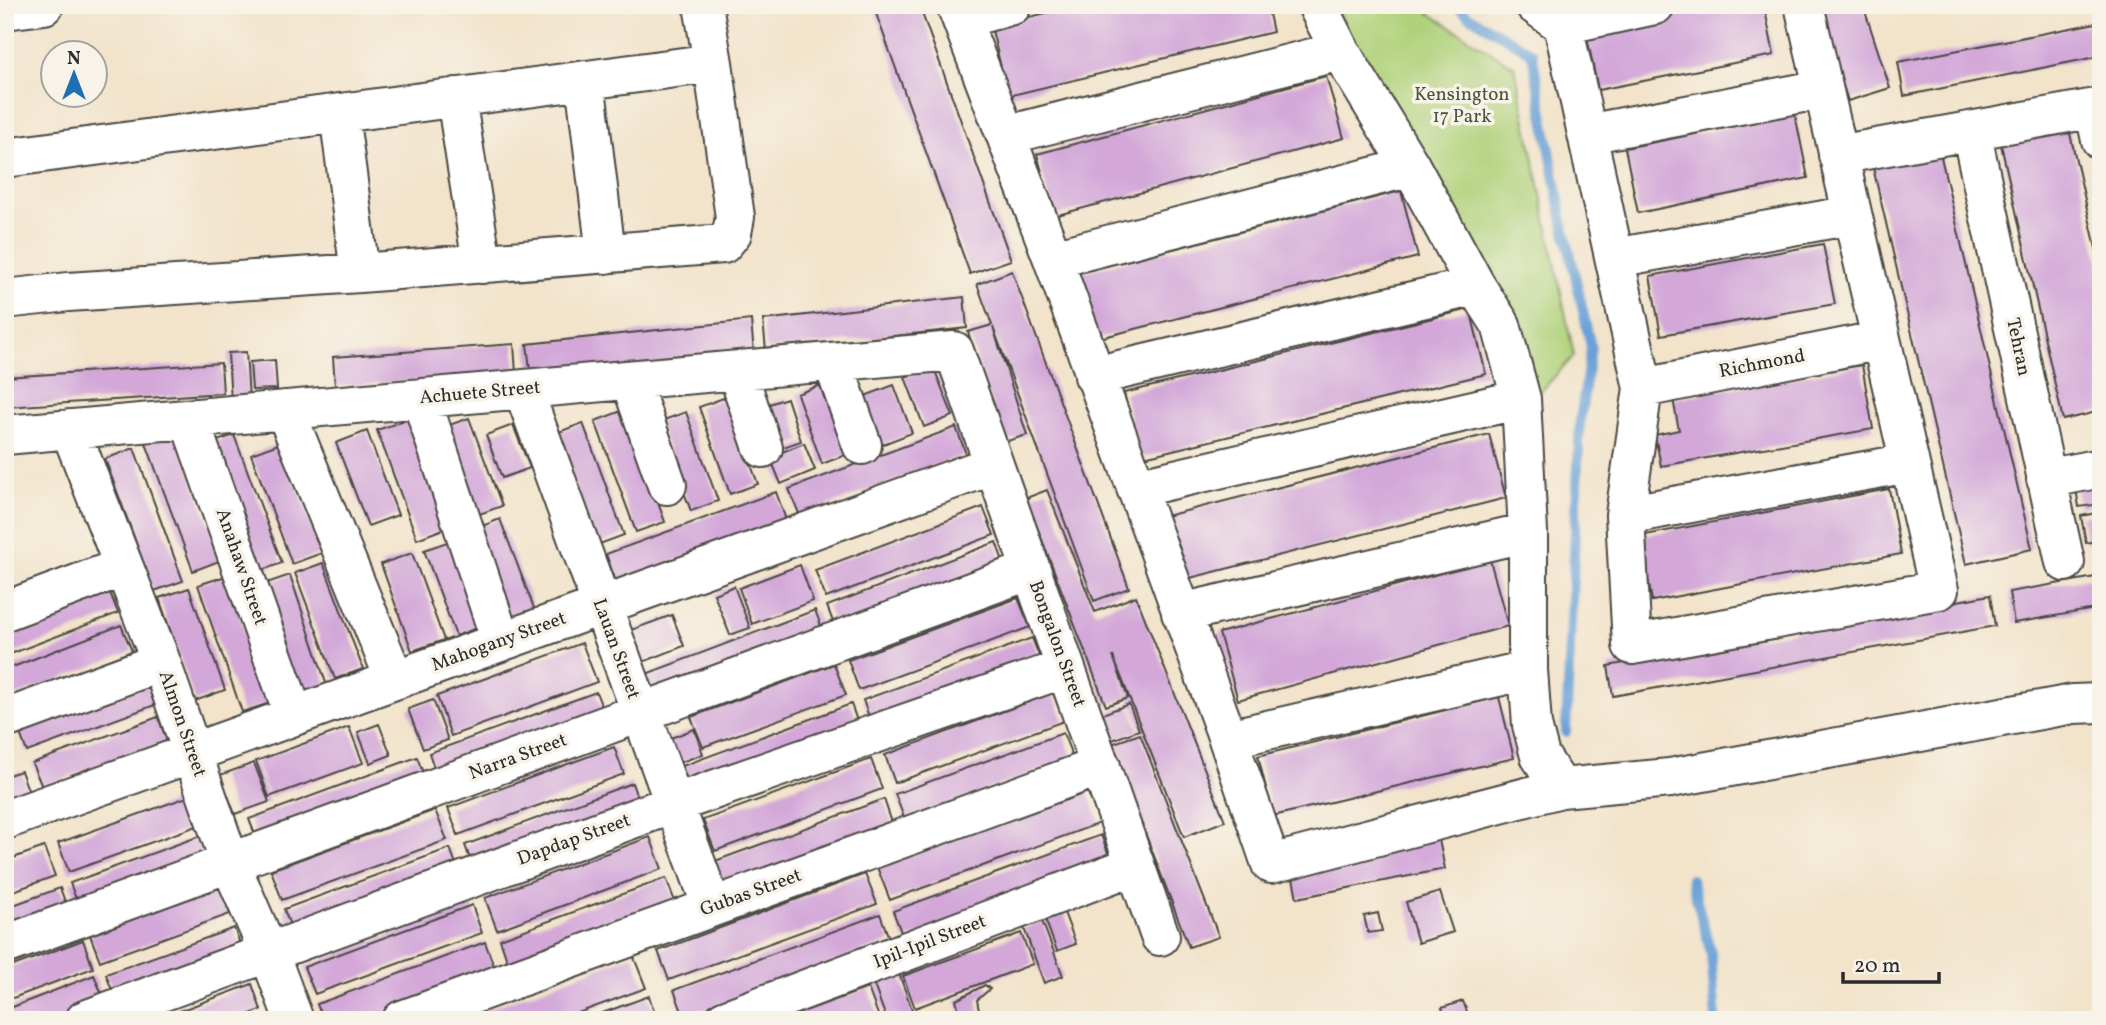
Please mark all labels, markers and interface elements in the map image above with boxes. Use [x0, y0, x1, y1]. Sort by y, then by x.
north arrow [38, 38, 108, 108]
text: N [67, 46, 81, 72]
park label: Kensington 17 Park [1414, 82, 1510, 130]
street label: Tehran [1999, 315, 2037, 379]
street label: Richmond [1717, 343, 1807, 385]
street label: Achuete Street [419, 375, 542, 411]
street label: Anahaw Street [209, 505, 273, 629]
street label: Bongalon Street [1022, 577, 1092, 711]
street label: Lauan Street [586, 595, 646, 703]
street label: Mahogany Street [428, 605, 570, 678]
street label: Almon Street [152, 667, 212, 781]
street label: Narra Street [465, 727, 571, 787]
street label: Dapdap Street [514, 807, 635, 873]
street label: Gubas Street [697, 863, 806, 923]
street label: Ipil-Ipil Street [870, 908, 991, 975]
scale bar [1843, 941, 1940, 985]
text: 20 m [1854, 952, 1900, 981]

